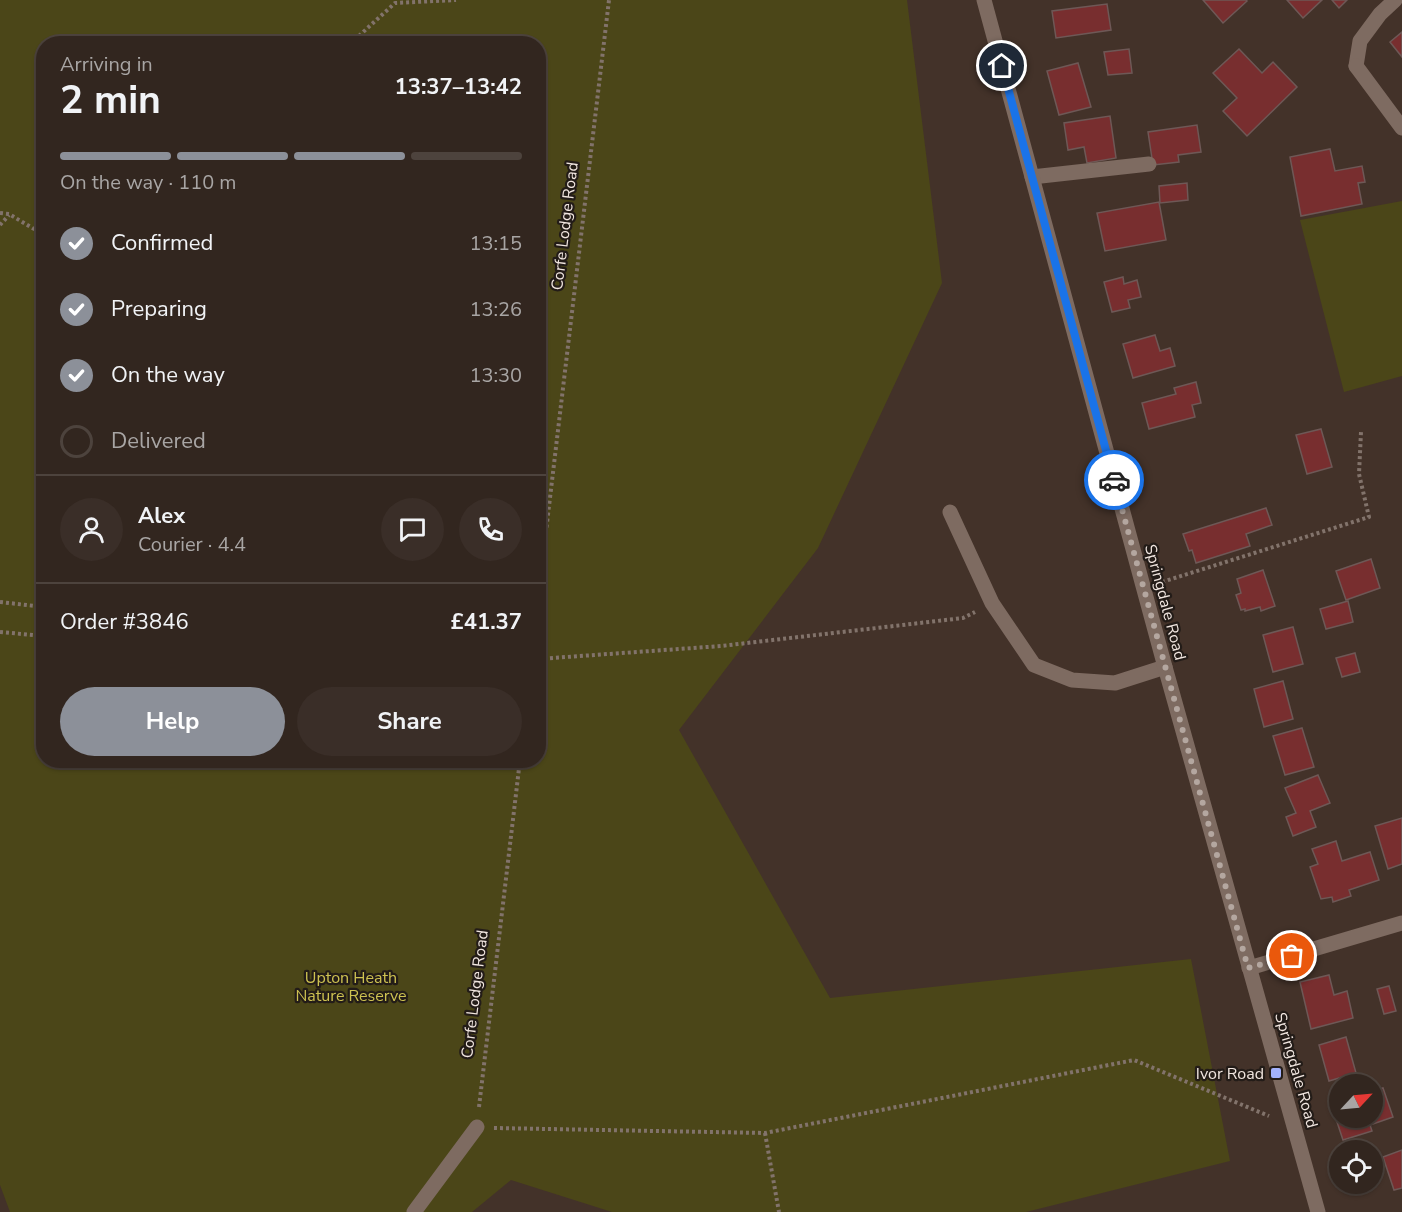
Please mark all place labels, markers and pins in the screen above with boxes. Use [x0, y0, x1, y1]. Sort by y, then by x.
pin [976, 40, 1027, 91]
pin [1266, 930, 1317, 981]
place label: Ivor Road [1196, 1063, 1264, 1085]
marker: Ivor Road [1269, 1066, 1283, 1080]

